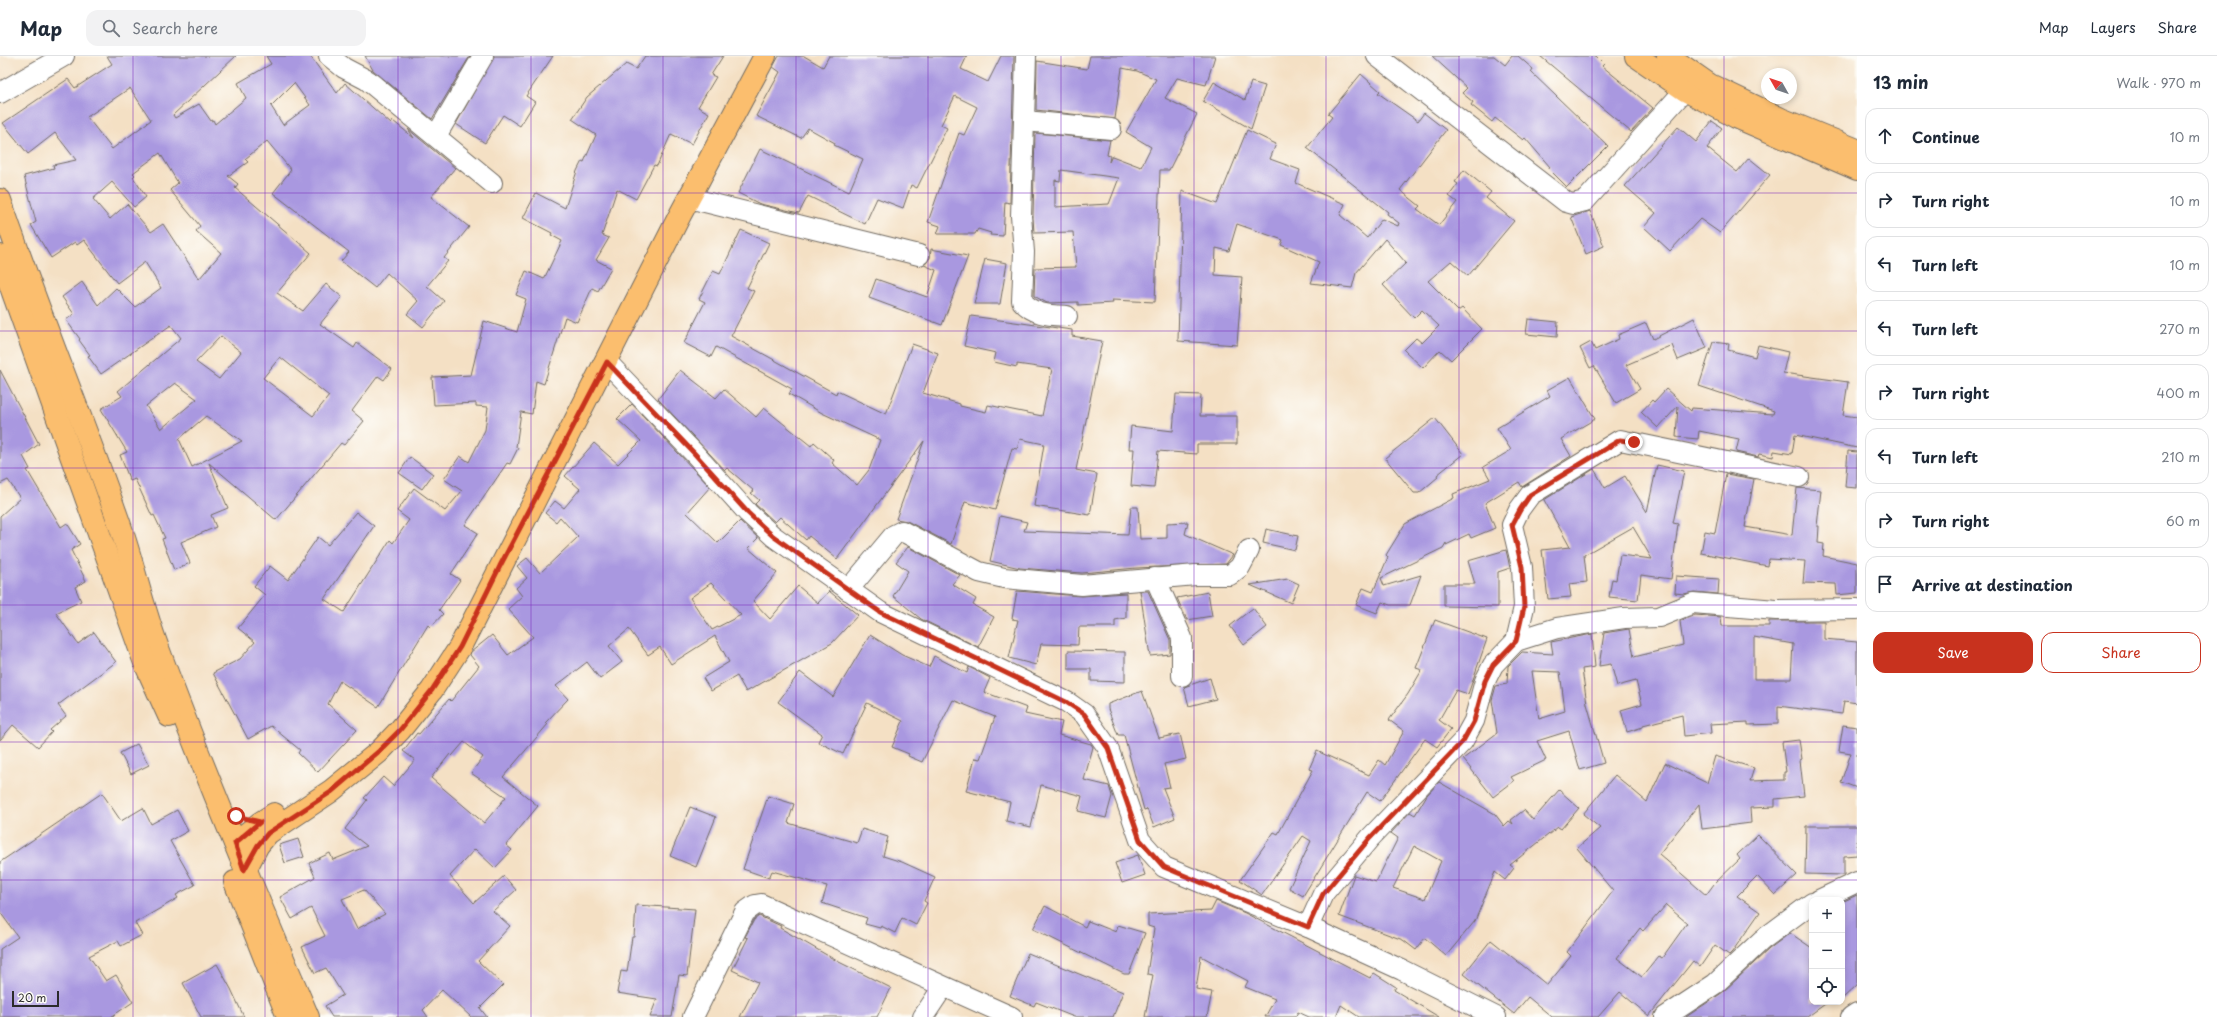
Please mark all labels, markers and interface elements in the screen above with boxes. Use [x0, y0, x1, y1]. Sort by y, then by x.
search box [86, 10, 366, 46]
text: Map [20, 14, 62, 42]
text: Search here [132, 16, 218, 39]
icon: search [100, 17, 122, 39]
text: Map [2039, 17, 2069, 38]
text: Layers [2091, 17, 2136, 38]
text: Share [2158, 17, 2197, 38]
north arrow [1761, 68, 1797, 104]
text: 13 min [1873, 69, 1928, 95]
text: Walk · 970 m [2116, 73, 2201, 92]
icon: ahead [1874, 125, 1896, 147]
text: Continue [1912, 125, 1980, 148]
text: 10 m [2170, 127, 2200, 146]
icon: right [1874, 189, 1896, 211]
text: Turn right [1912, 189, 1989, 212]
text: 10 m [2170, 191, 2200, 210]
icon: left [1874, 253, 1896, 275]
text: Turn left [1912, 253, 1978, 276]
text: 10 m [2170, 255, 2200, 274]
icon: left [1874, 317, 1896, 339]
text: Turn left [1912, 317, 1978, 340]
text: 270 m [2159, 319, 2200, 338]
icon: right [1874, 381, 1896, 403]
text: Turn right [1912, 381, 1989, 404]
text: 400 m [2157, 383, 2200, 402]
route end [1625, 433, 1643, 451]
icon: left [1874, 445, 1896, 467]
text: Turn left [1912, 445, 1978, 468]
text: 210 m [2161, 447, 2200, 466]
icon: right [1874, 509, 1896, 531]
text: Turn right [1912, 509, 1989, 532]
text: 60 m [2166, 511, 2200, 530]
icon: arrive [1874, 573, 1896, 595]
text: Arrive at destination [1912, 573, 2073, 596]
button: Save [1873, 632, 2033, 673]
button: Share [2041, 632, 2201, 673]
route start [227, 807, 245, 825]
map controls [1809, 897, 1845, 1005]
button: + [1809, 897, 1845, 933]
button: − [1809, 933, 1845, 969]
button: locate [1809, 969, 1845, 1005]
scale bar [12, 989, 59, 1008]
text: 20 m [18, 989, 46, 1006]

